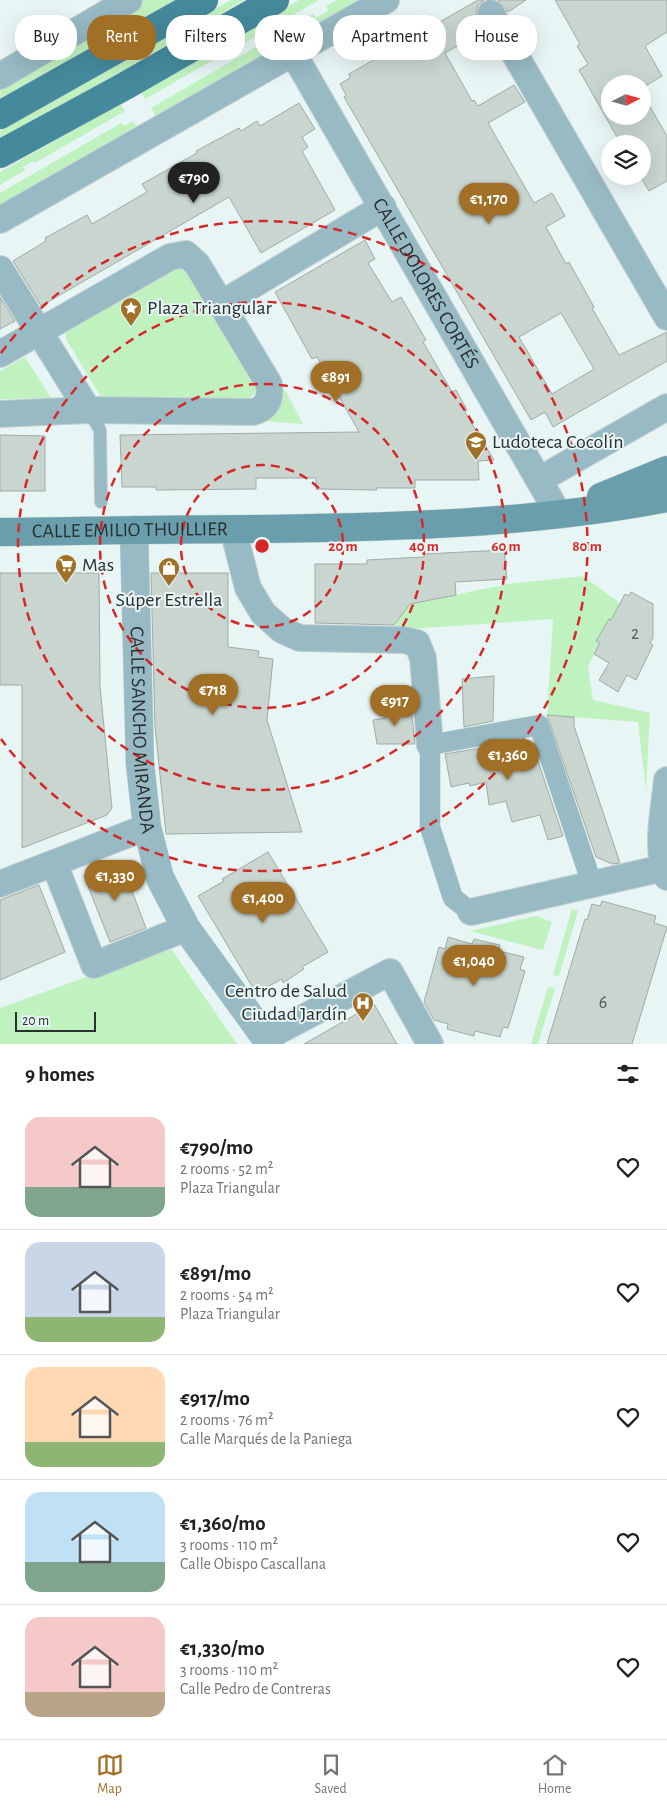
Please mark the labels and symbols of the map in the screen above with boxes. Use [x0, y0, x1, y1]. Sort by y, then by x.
north arrow [601, 75, 651, 125]
pin: €790 [164, 162, 224, 204]
pin: €1,170 [448, 182, 530, 225]
street label: CALLE DOLORES CORTÉS [369, 195, 483, 372]
place icon: Plaza Triangular [119, 296, 143, 327]
place label: Plaza Triangular [147, 298, 272, 318]
pin: €891 [306, 360, 366, 403]
school or university icon: Ludoteca Cocolín [464, 430, 488, 461]
place label: Ludoteca Cocolín [492, 432, 623, 452]
street label: CALLE EMILIO THUILLIER [32, 519, 228, 542]
centre of rings [253, 537, 271, 555]
text: 20 m [328, 539, 358, 554]
text: 40 m [409, 539, 439, 554]
text: 60 m [491, 539, 521, 554]
text: 80 m [572, 539, 602, 554]
supermarket icon: Mas [54, 553, 78, 584]
place label: Mas [82, 555, 114, 575]
shop icon: Súper Estrella [157, 556, 181, 587]
place label: Súper Estrella [116, 590, 223, 610]
house number: 2 [631, 625, 639, 643]
street label: CALLE SANCHO MIRANDA [126, 626, 158, 836]
pin: €718 [183, 674, 243, 716]
pin: €917 [365, 684, 425, 727]
pin: €1,360 [467, 738, 549, 781]
pin: €1,330 [74, 860, 156, 902]
pin: €1,400 [222, 882, 304, 924]
pin: €1,040 [433, 944, 515, 987]
place label: Centro de Salud Ciudad Jardín [225, 981, 347, 1024]
hospital icon: Centro de Salud Ciudad Jardín [351, 991, 375, 1022]
house number: 6 [599, 994, 607, 1012]
scale bar [15, 1009, 96, 1032]

